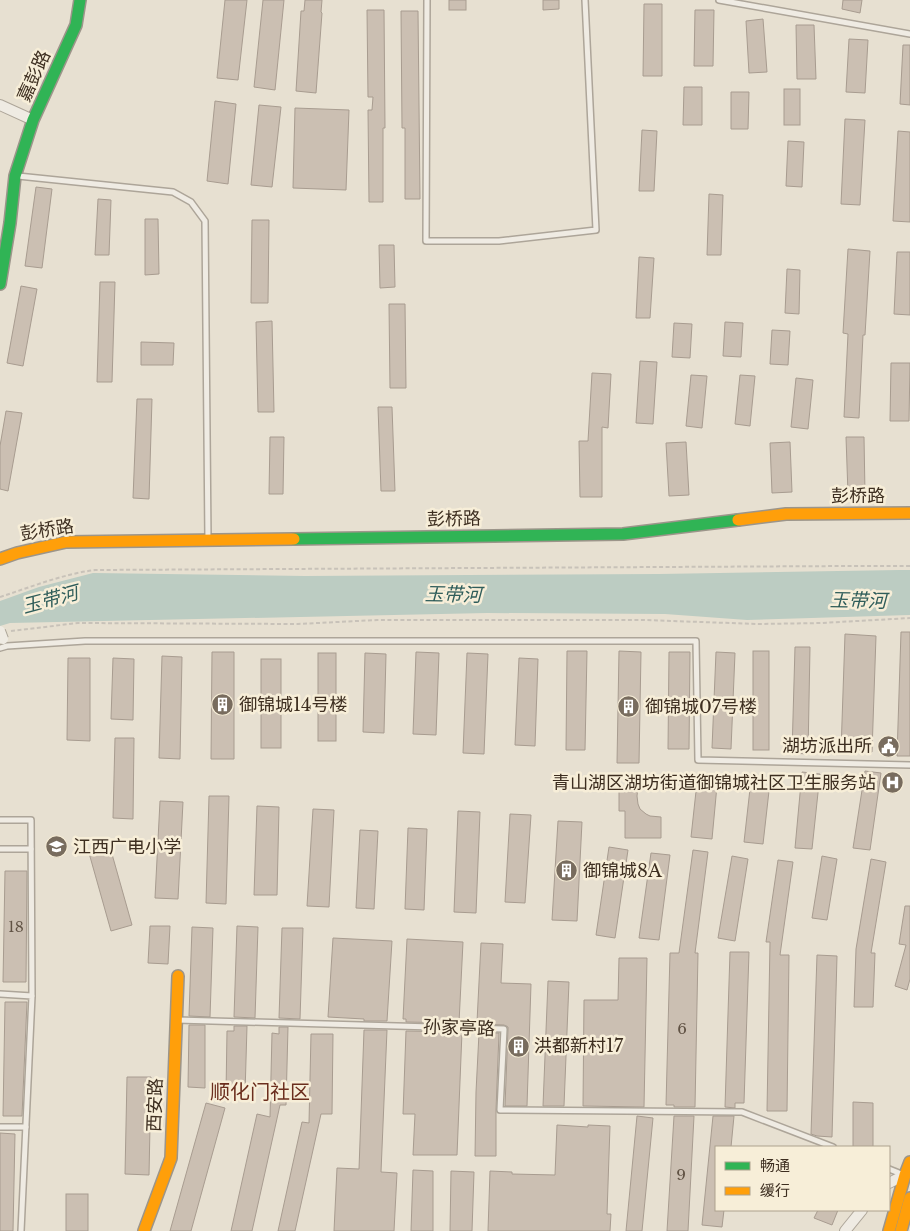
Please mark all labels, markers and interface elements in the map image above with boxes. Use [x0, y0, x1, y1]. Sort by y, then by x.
street label: 嘉彭路 [13, 47, 55, 105]
street label: 彭桥路 [831, 485, 885, 507]
street label: 彭桥路 [427, 508, 481, 530]
street label: 彭桥路 [19, 515, 75, 545]
water label: 玉带河 [20, 580, 84, 618]
water label: 玉带河 [424, 583, 486, 607]
water label: 玉带河 [829, 589, 891, 613]
building icon: 御锦城14号楼 [211, 693, 235, 717]
place label: 御锦城14号楼 [239, 694, 348, 716]
building icon: 御锦城07号楼 [617, 695, 641, 719]
place label: 御锦城07号楼 [645, 696, 757, 718]
public building icon: 湖坊派出所 [876, 734, 900, 758]
place label: 湖坊派出所 [782, 735, 872, 757]
hospital icon: 青山湖区湖坊街道御锦城社区卫生服务站 [880, 771, 904, 795]
place label: 青山湖区湖坊街道御锦城社区卫生服务站 [552, 772, 876, 794]
school or university icon: 江西广电小学 [45, 835, 69, 859]
place label: 江西广电小学 [73, 836, 181, 858]
building icon: 御锦城8A [555, 859, 579, 883]
place label: 御锦城8A [583, 860, 663, 882]
house number: 18 [8, 917, 24, 936]
street label: 孙家亭路 [423, 1016, 495, 1040]
house number: 6 [677, 1019, 687, 1038]
building icon: 洪都新村17 [506, 1034, 530, 1058]
place label: 洪都新村17 [534, 1035, 624, 1057]
street label: 西安路 [143, 1078, 167, 1132]
district label: 顺化门社区 [210, 1080, 310, 1104]
legend [715, 1146, 890, 1211]
text: 畅通 [760, 1156, 790, 1175]
house number: 9 [676, 1165, 686, 1184]
text: 缓行 [760, 1181, 790, 1200]

